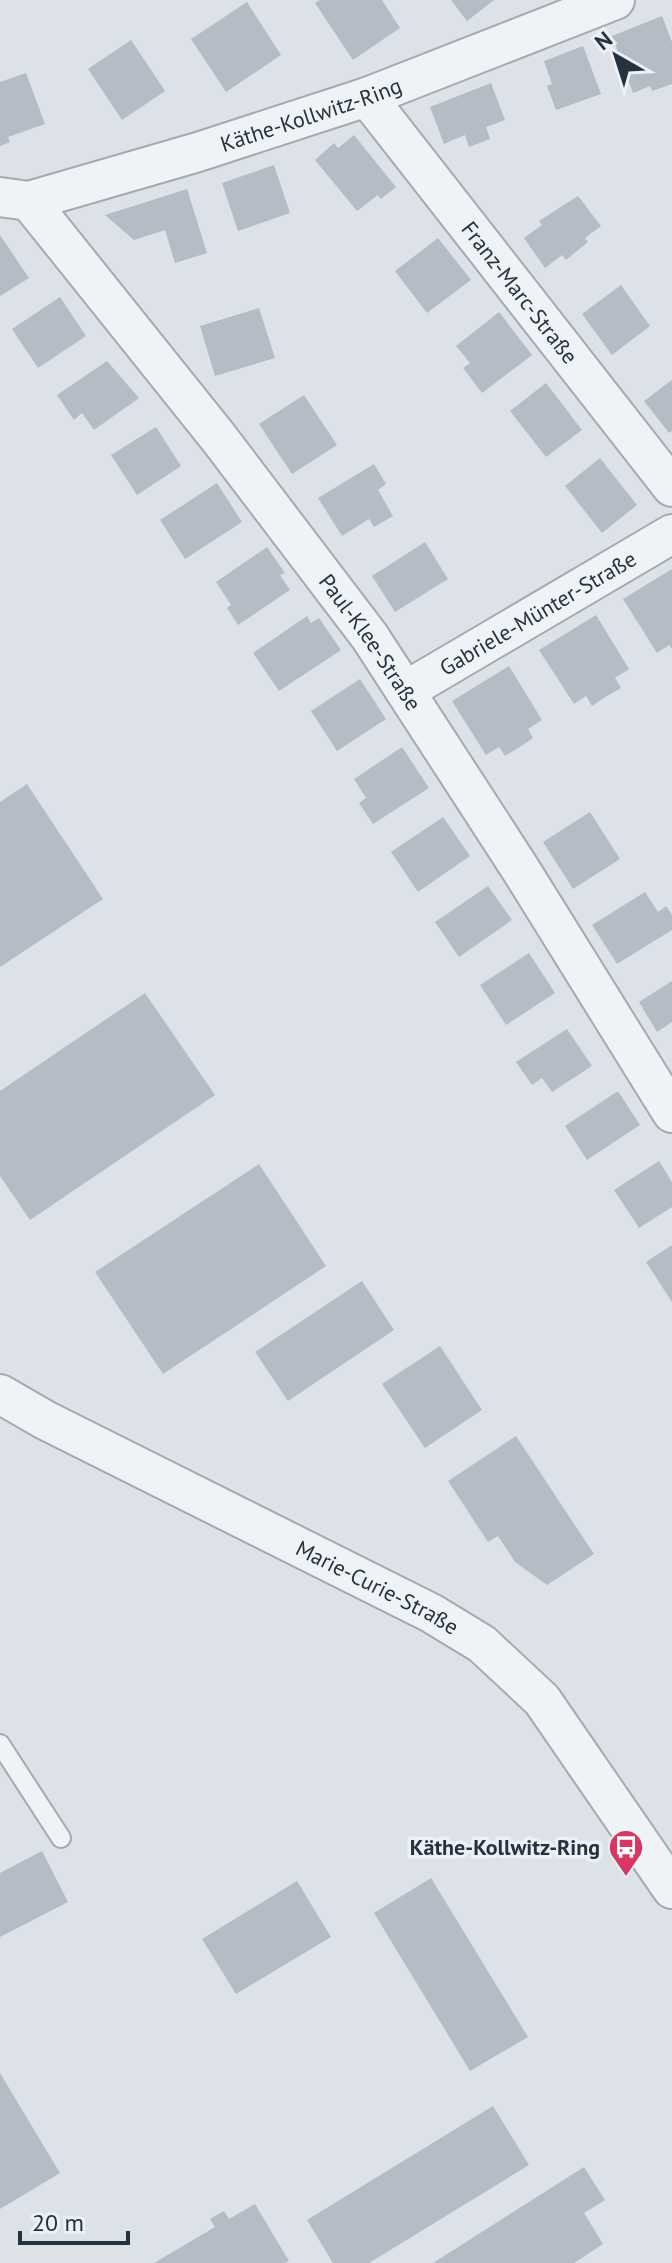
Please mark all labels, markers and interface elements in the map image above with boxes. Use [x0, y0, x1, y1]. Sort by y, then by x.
north arrow [576, 16, 656, 96]
text: N [589, 25, 618, 56]
street label: Käthe-Kollwitz-Ring [217, 71, 405, 158]
street label: Franz-Marc-Straße [455, 216, 584, 369]
street label: Gabriele-Münter-Straße [434, 544, 641, 682]
street label: Paul-Klee-Straße [313, 568, 428, 716]
street label: Marie-Curie-Straße [291, 1534, 464, 1641]
bus stop icon: Käthe-Kollwitz-Ring [607, 1828, 645, 1878]
place label: Käthe-Kollwitz-Ring [410, 1833, 600, 1861]
scale bar [20, 2195, 128, 2245]
text: 20 m [32, 2207, 84, 2238]

